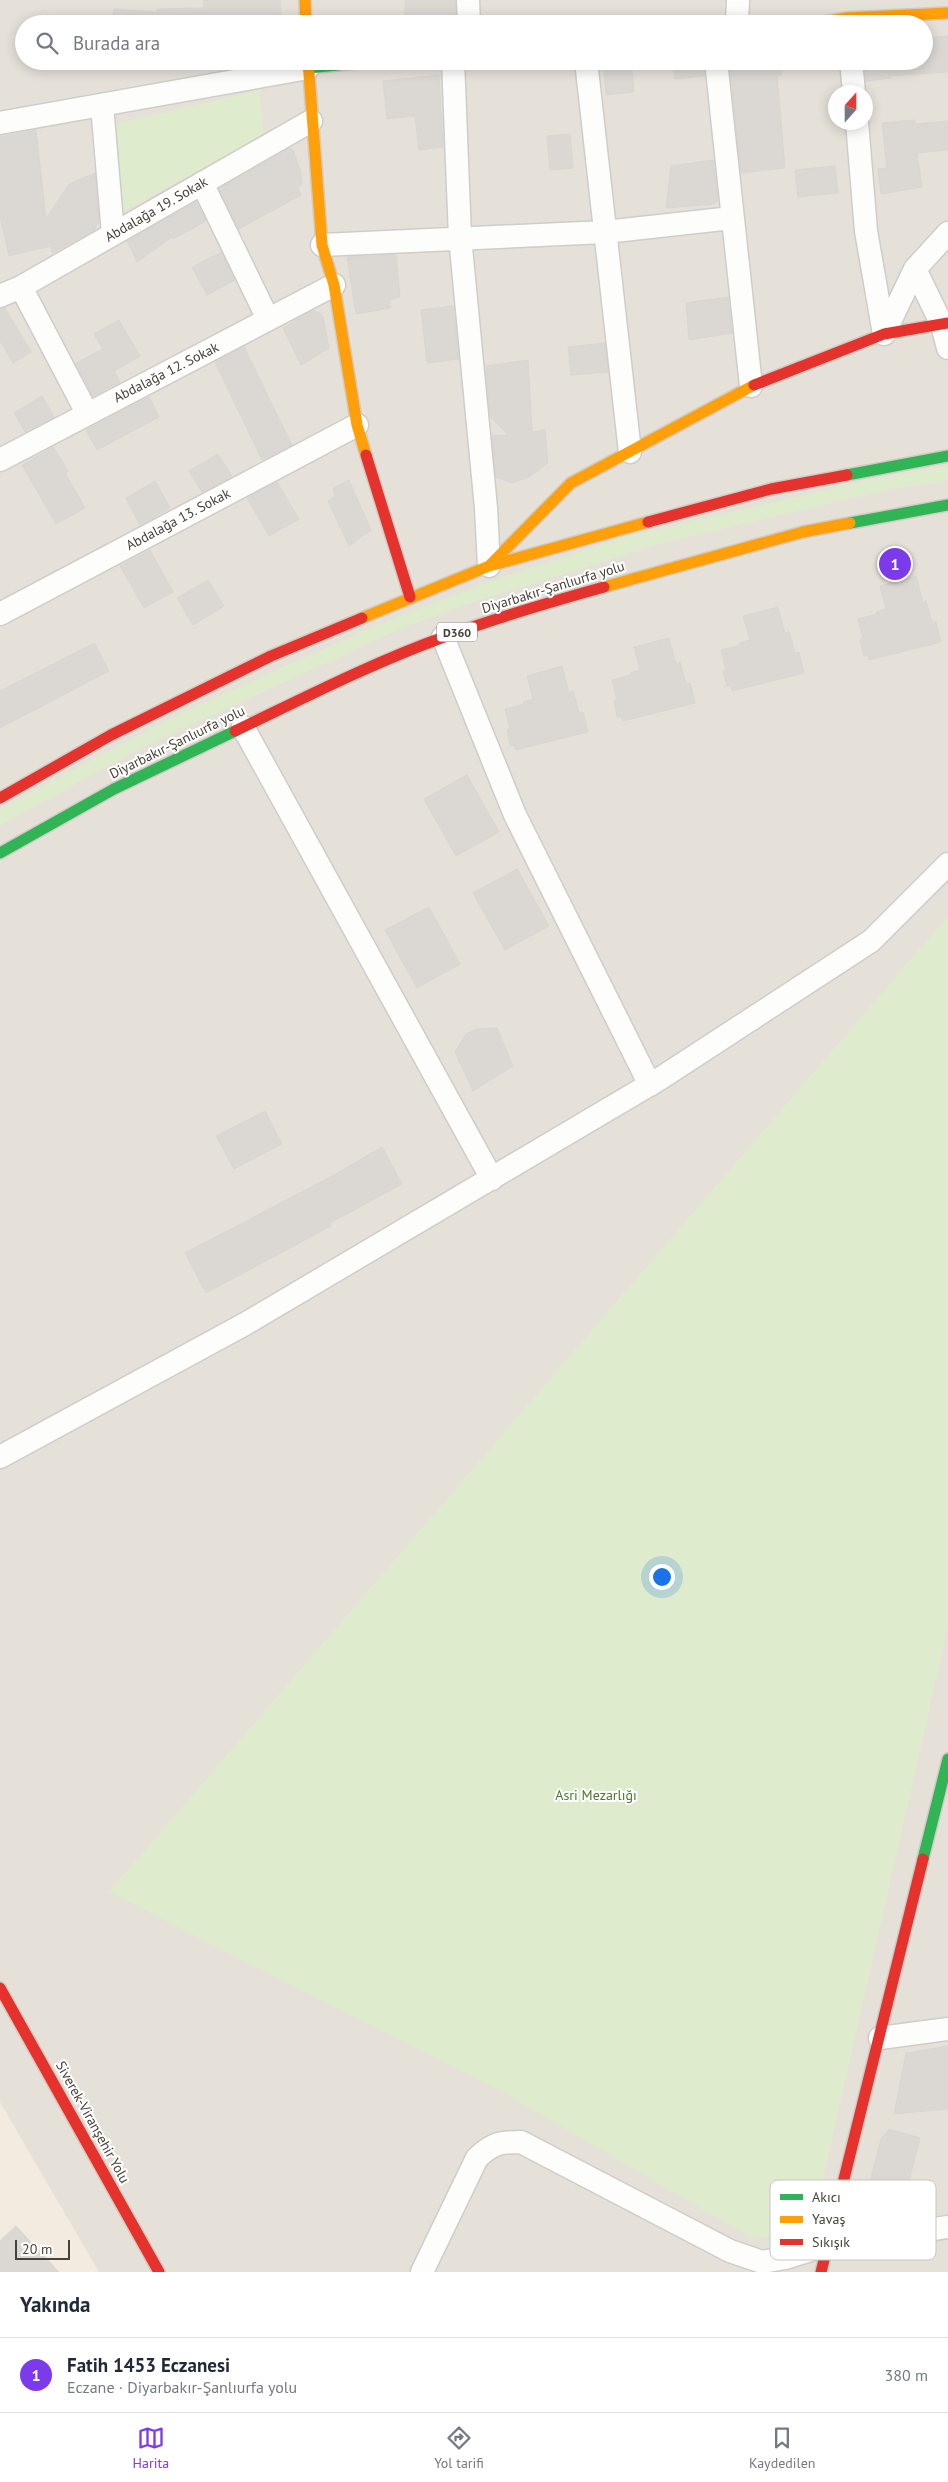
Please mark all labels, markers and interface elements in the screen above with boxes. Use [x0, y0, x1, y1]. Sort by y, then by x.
search box [15, 15, 933, 70]
icon: search [33, 29, 61, 57]
text: Burada ara [73, 31, 160, 55]
north arrow [828, 85, 873, 130]
street label: Abdalağa 19. Sokak [101, 172, 211, 246]
street label: Abdalağa 12. Sokak [110, 338, 222, 406]
street label: Abdalağa 13. Sokak [123, 484, 234, 554]
pin: 1 [879, 545, 911, 583]
street label: Diyarbakır-Şanlıurfa yolu [479, 557, 627, 617]
road number: D360 [437, 622, 477, 642]
street label: Diyarbakır-Şanlıurfa yolu [106, 701, 248, 783]
your location [649, 1564, 675, 1590]
park label: Asri Mezarlığı [555, 1786, 637, 1804]
street label: Siverek-Viranşehir Yolu [52, 2058, 134, 2186]
legend [770, 2180, 936, 2260]
text: Akıcı [812, 2188, 841, 2206]
text: Yavaş [812, 2210, 845, 2228]
text: Sıkışık [812, 2233, 850, 2251]
scale bar [15, 2237, 70, 2260]
text: 20 m [22, 2240, 52, 2258]
text: Yakında [20, 2291, 90, 2318]
text: Fatih 1453 Eczanesi [67, 2353, 230, 2377]
text: 1 [31, 2365, 41, 2385]
text: 380 m [885, 2365, 928, 2385]
text: Eczane · Diyarbakır-Şanlıurfa yolu [67, 2377, 297, 2397]
tab: Harita [133, 2424, 169, 2472]
tab: Yol tarifi [434, 2424, 484, 2472]
tab: Kaydedilen [749, 2424, 815, 2472]

